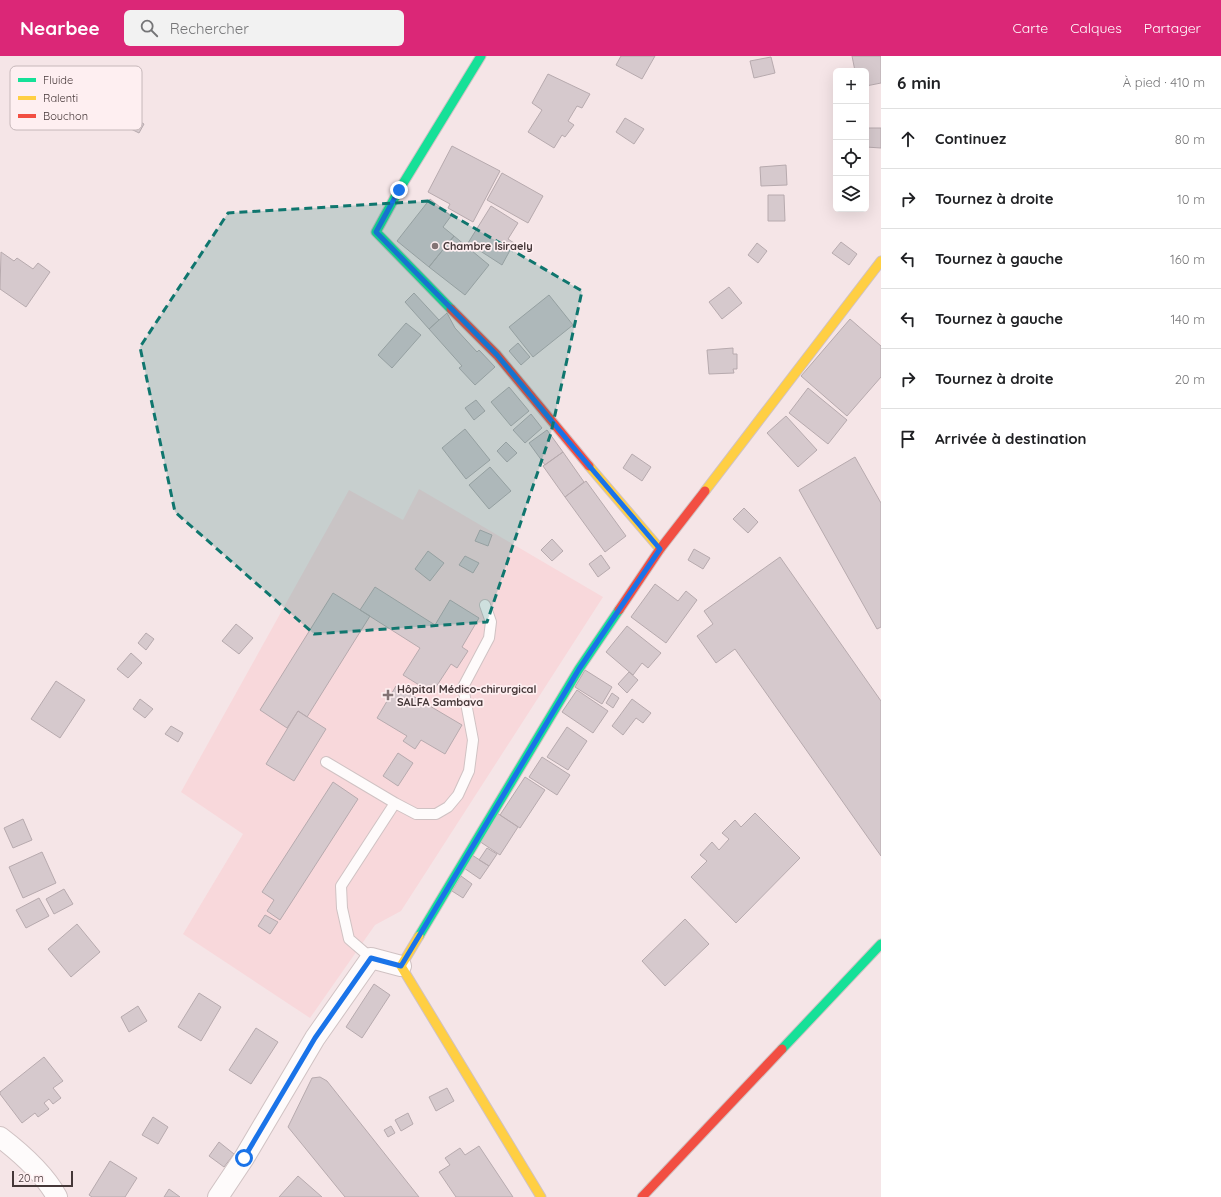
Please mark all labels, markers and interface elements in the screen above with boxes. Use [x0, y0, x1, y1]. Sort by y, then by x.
search box [124, 10, 404, 46]
text: Nearbee [20, 16, 100, 40]
icon: search [138, 17, 160, 39]
text: Rechercher [170, 19, 249, 38]
text: Carte [1013, 19, 1048, 37]
text: Calques [1070, 19, 1122, 37]
text: Partager [1144, 19, 1201, 37]
legend [10, 66, 142, 130]
map controls [833, 68, 869, 212]
button: + [833, 68, 869, 104]
text: 6 min [897, 72, 941, 93]
text: Fluide [43, 73, 73, 87]
text: À pied · 410 m [1123, 74, 1205, 90]
text: Ralenti [43, 91, 78, 105]
button: − [833, 104, 869, 140]
text: Bouchon [43, 109, 88, 123]
icon: ahead [897, 128, 919, 150]
text: Continuez [935, 129, 1006, 148]
text: 80 m [1175, 131, 1205, 147]
button: locate [833, 140, 869, 176]
button: layers [833, 176, 869, 212]
route end [390, 181, 408, 199]
icon: right [897, 188, 919, 210]
text: Tournez à droite [935, 189, 1054, 208]
text: 10 m [1177, 191, 1205, 207]
place label: Chambre Isiraely [443, 239, 533, 253]
marker: Chambre Isiraely [430, 241, 440, 251]
icon: left [897, 248, 919, 270]
text: Tournez à gauche [935, 249, 1063, 268]
text: 160 m [1170, 251, 1205, 267]
icon: left [897, 308, 919, 330]
text: Tournez à gauche [935, 309, 1063, 328]
text: 140 m [1170, 311, 1205, 327]
icon: right [897, 368, 919, 390]
text: Tournez à droite [935, 369, 1054, 388]
text: 20 m [1175, 371, 1205, 387]
icon: arrive [897, 428, 919, 450]
text: Arrivée à destination [935, 429, 1087, 448]
place label: Hôpital Médico-chirurgical SALFA Sambava [397, 682, 537, 709]
marker: Hôpital Médico-chirurgical SALFA Sambava [382, 689, 394, 701]
route start [235, 1149, 253, 1167]
scale bar [12, 1169, 73, 1188]
text: 20 m [18, 1171, 44, 1185]

